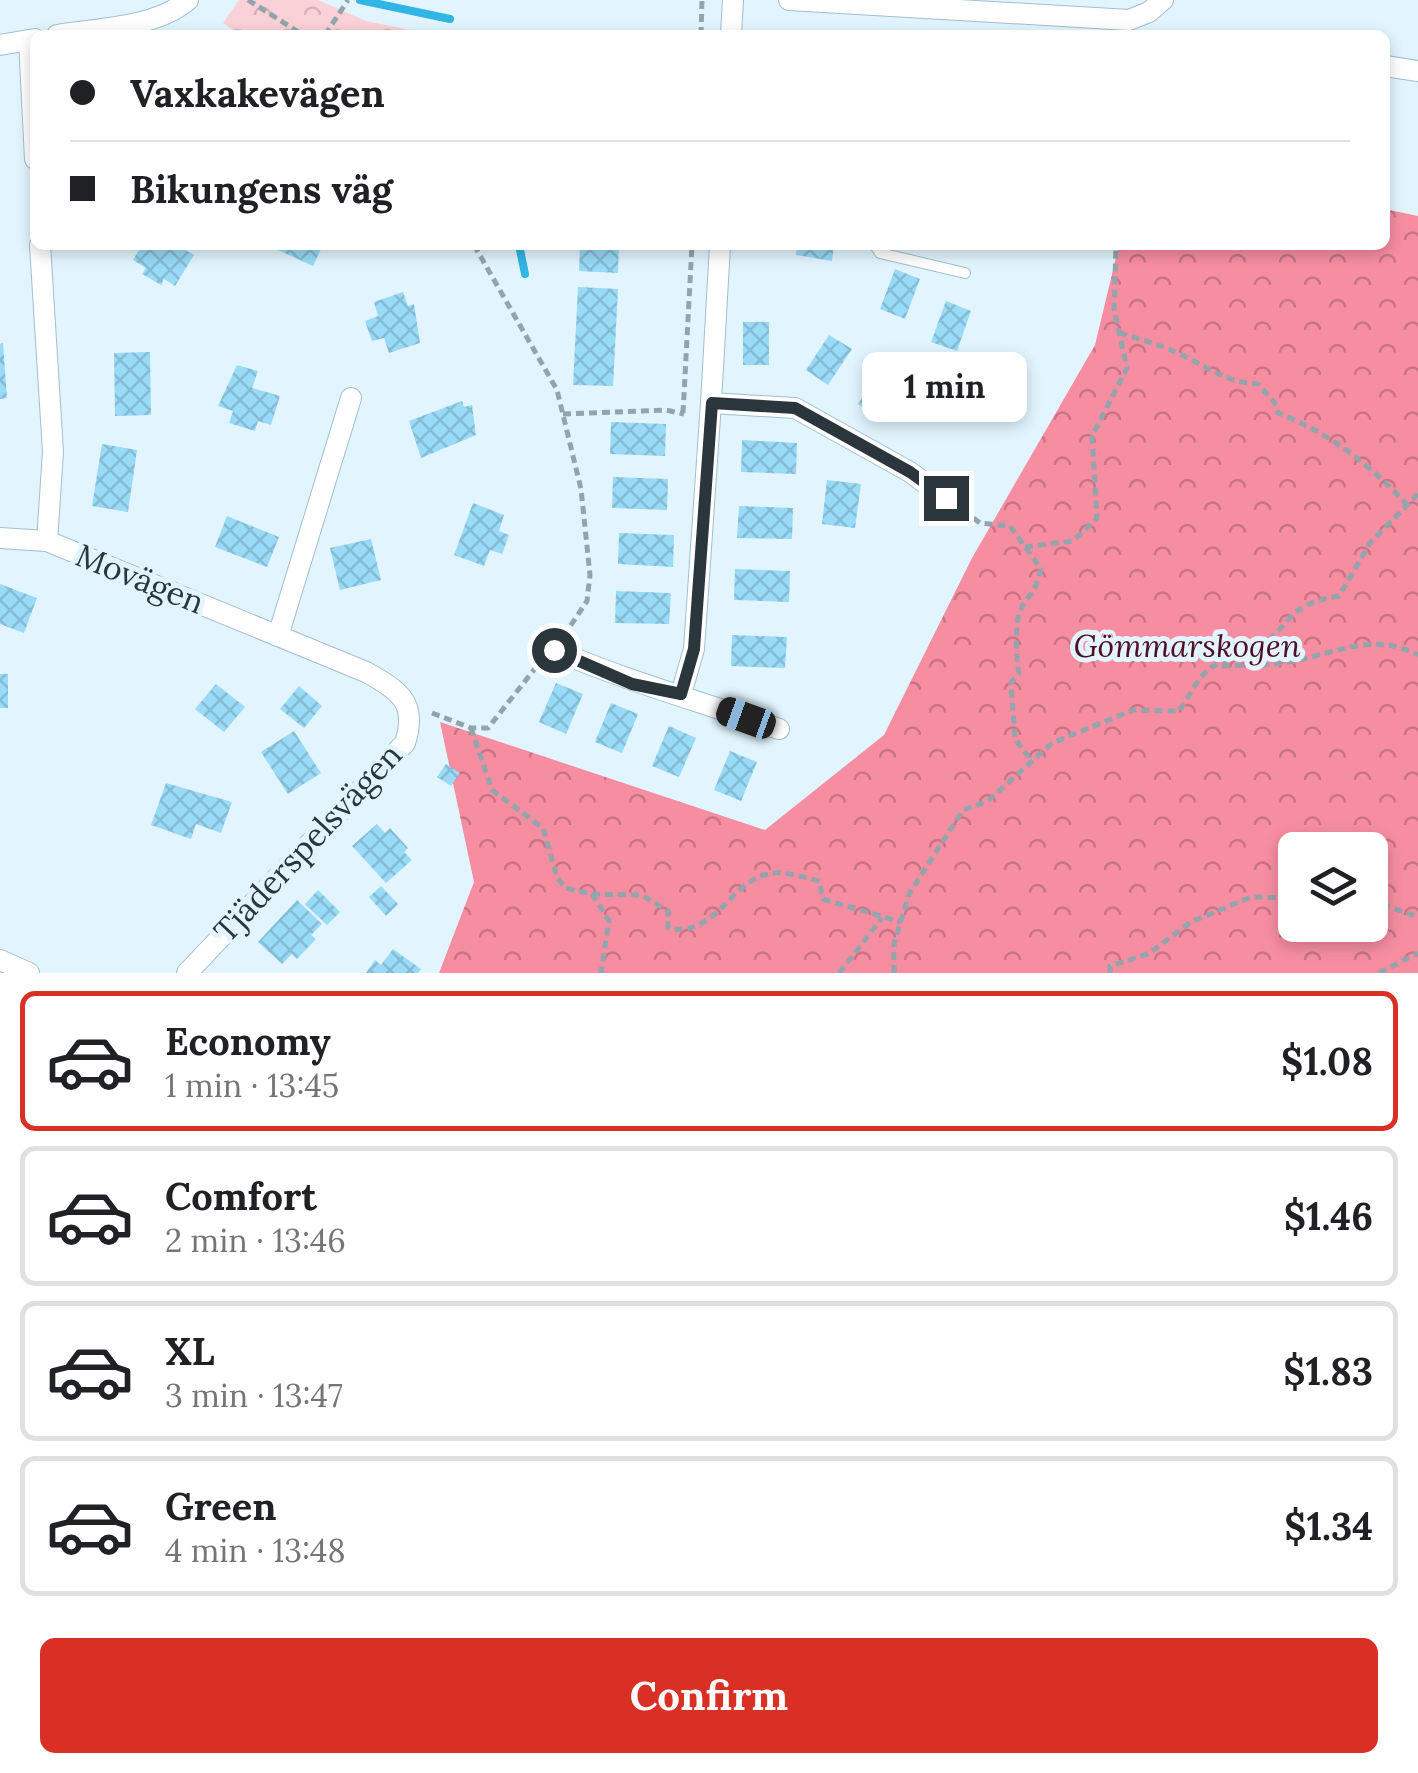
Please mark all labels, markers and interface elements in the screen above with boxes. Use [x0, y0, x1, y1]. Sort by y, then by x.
text: Vaxkakevägen [130, 69, 385, 117]
text: Bikungens väg [130, 165, 393, 213]
callout: 1 min [864, 353, 1028, 423]
text: 1 min [904, 366, 985, 407]
route end [924, 476, 969, 521]
street label: Movägen [70, 534, 210, 623]
park label: Gömmarskogen [1073, 625, 1301, 666]
route start [532, 628, 577, 673]
car [713, 694, 779, 742]
street label: Tjäderspelsvägen [205, 735, 410, 951]
map controls [1278, 832, 1388, 942]
button: layers [1278, 832, 1388, 942]
icon: car [45, 1016, 135, 1106]
text: Economy [165, 1017, 331, 1065]
text: $1.08 [1281, 1037, 1373, 1085]
text: 1 min · 13:45 [165, 1065, 339, 1106]
icon: car [45, 1171, 135, 1261]
text: Comfort [165, 1172, 317, 1220]
text: $1.46 [1284, 1192, 1373, 1240]
text: 2 min · 13:46 [165, 1220, 346, 1261]
icon: car [45, 1326, 135, 1416]
text: XL [165, 1327, 215, 1375]
text: $1.83 [1283, 1347, 1373, 1395]
text: 3 min · 13:47 [165, 1375, 343, 1416]
icon: car [45, 1481, 135, 1571]
text: Green [165, 1482, 277, 1530]
text: $1.34 [1284, 1502, 1373, 1550]
text: 4 min · 13:48 [165, 1530, 345, 1571]
button: Confirm [40, 1638, 1378, 1753]

